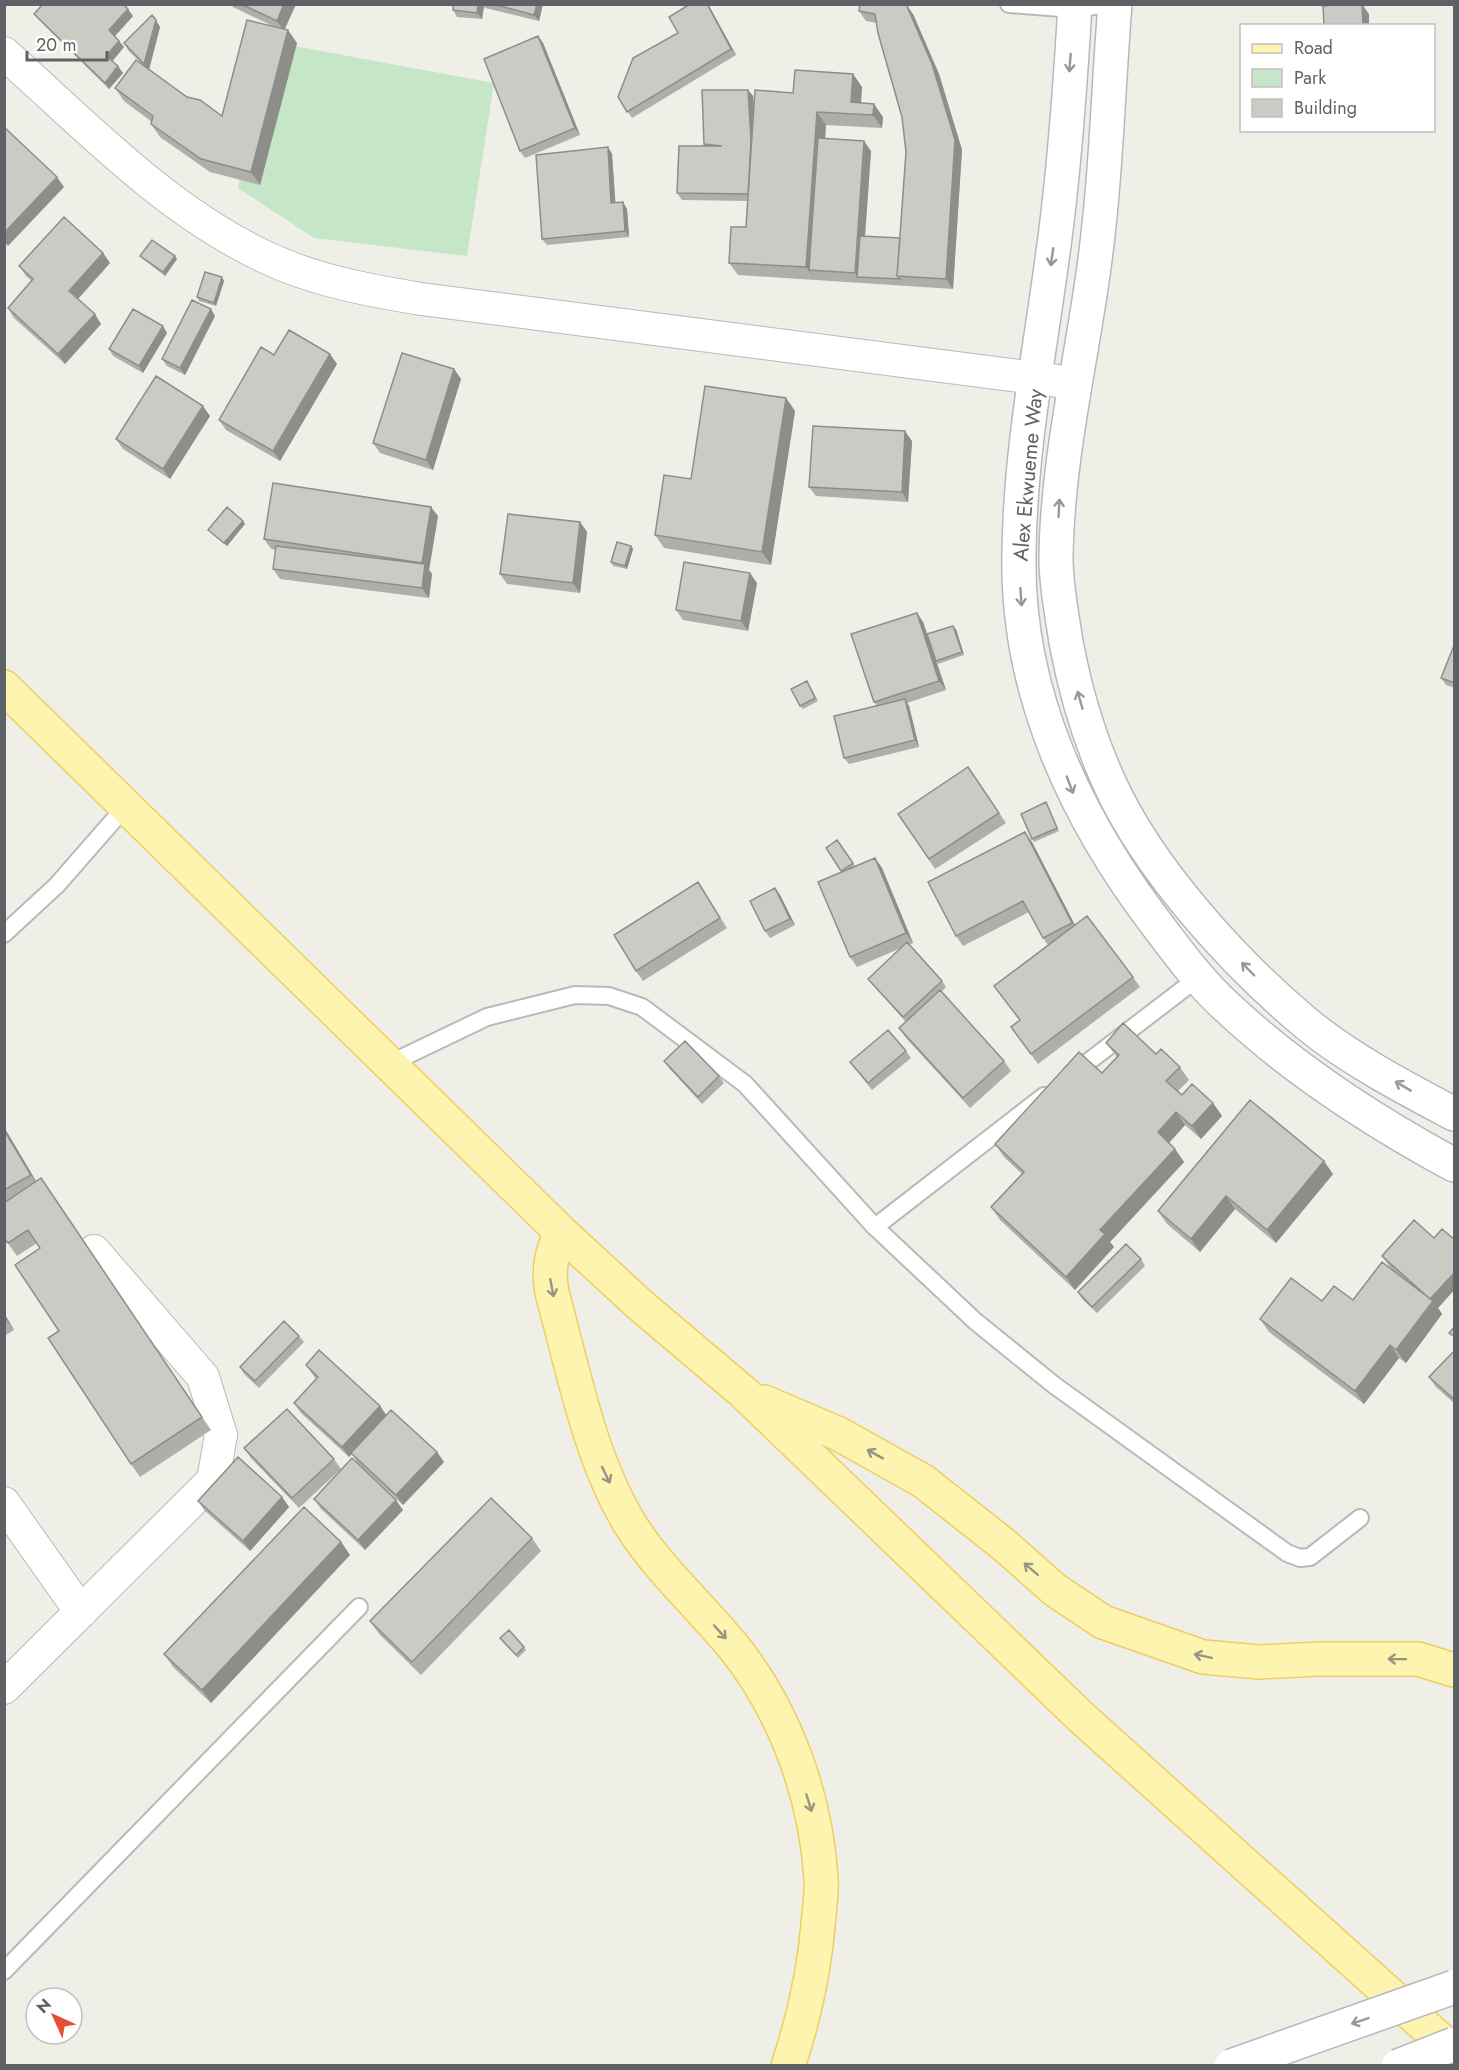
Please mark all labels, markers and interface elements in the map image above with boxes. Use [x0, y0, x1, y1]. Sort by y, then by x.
scale bar [27, 24, 106, 62]
legend [1240, 24, 1435, 132]
text: 20 m [36, 32, 76, 58]
text: Road [1294, 35, 1333, 61]
one-way arrow [1064, 52, 1075, 72]
text: Park [1294, 65, 1326, 91]
text: Building [1294, 95, 1357, 121]
one-way arrow [1047, 247, 1058, 266]
street label: Alex Ekwueme Way [1006, 387, 1051, 562]
one-way arrow [1053, 498, 1064, 518]
one-way arrow [1016, 586, 1027, 606]
one-way arrow [1074, 691, 1085, 710]
one-way arrow [1065, 775, 1076, 793]
one-way arrow [1241, 962, 1255, 977]
one-way arrow [1395, 1079, 1412, 1091]
one-way arrow [547, 1278, 558, 1297]
one-way arrow [866, 1448, 884, 1459]
one-way arrow [600, 1466, 612, 1484]
one-way arrow [1024, 1562, 1039, 1576]
one-way arrow [713, 1624, 727, 1639]
one-way arrow [1194, 1649, 1213, 1661]
one-way arrow [1388, 1653, 1408, 1665]
one-way arrow [804, 1793, 815, 1812]
north arrow [24, 1986, 84, 2046]
text: N [31, 1993, 56, 2018]
one-way arrow [1351, 2016, 1370, 2027]

